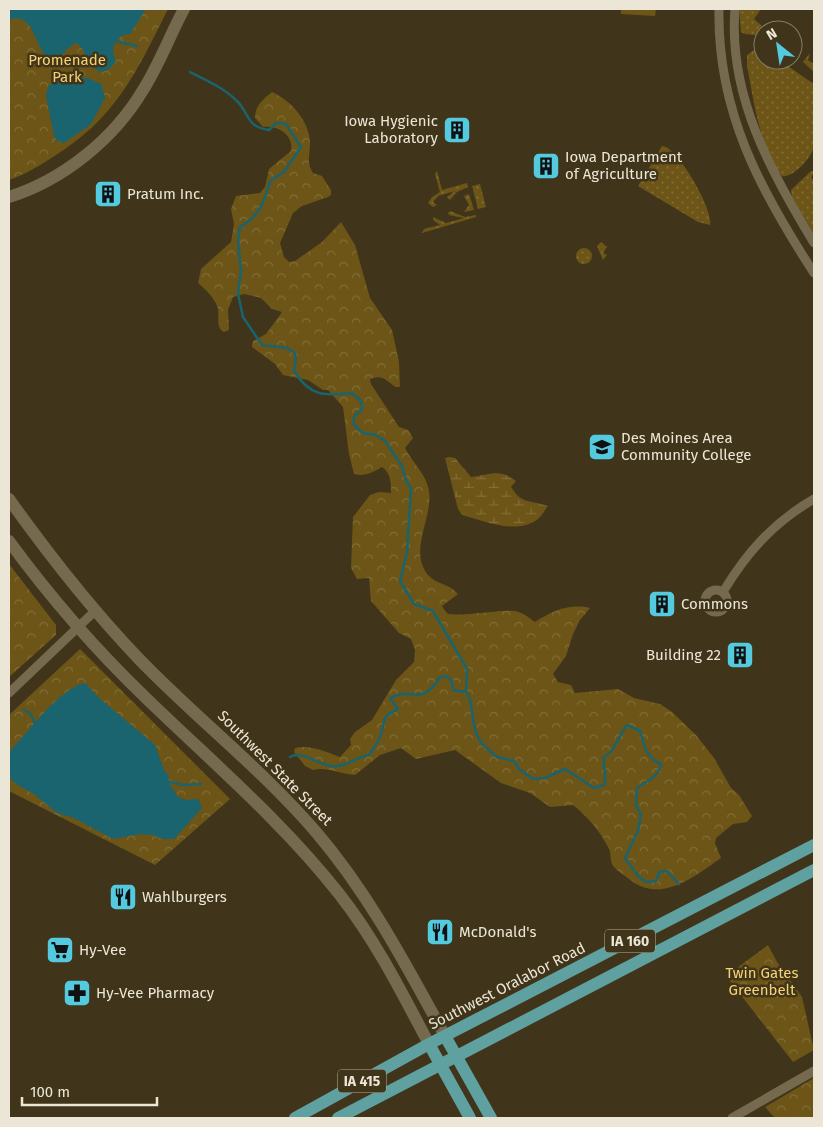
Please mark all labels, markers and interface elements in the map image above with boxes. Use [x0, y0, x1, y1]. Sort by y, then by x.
north arrow [753, 20, 803, 70]
text: N [763, 24, 780, 44]
park label: Promenade Park [28, 51, 106, 86]
place label: Iowa Hygienic Laboratory [344, 112, 439, 147]
building icon: Iowa Hygienic Laboratory [442, 115, 472, 145]
place label: Iowa Department of Agriculture [565, 148, 683, 183]
building icon: Iowa Department of Agriculture [531, 151, 561, 181]
building icon: Pratum Inc. [93, 179, 123, 209]
place label: Pratum Inc. [127, 185, 204, 203]
place label: Des Moines Area Community College [621, 429, 752, 464]
school or university icon: Des Moines Area Community College [587, 432, 617, 462]
building icon: Commons [647, 589, 677, 619]
place label: Commons [681, 595, 748, 613]
building icon: Building 22 [725, 640, 755, 670]
place label: Building 22 [646, 646, 721, 664]
street label: Southwest State Street [214, 707, 337, 830]
restaurant icon: Wahlburgers [108, 882, 138, 912]
place label: Wahlburgers [142, 888, 227, 906]
restaurant icon: McDonald's [425, 917, 455, 947]
place label: McDonald's [459, 923, 537, 941]
road number: IA 160 [605, 929, 655, 952]
supermarket icon: Hy-Vee [45, 935, 75, 965]
street label: Southwest Oralabor Road [426, 939, 588, 1033]
place label: Hy-Vee [79, 941, 126, 959]
park label: Twin Gates Greenbelt [725, 964, 799, 999]
pharmacy icon: Hy-Vee Pharmacy [62, 978, 92, 1008]
place label: Hy-Vee Pharmacy [96, 984, 215, 1002]
road number: IA 415 [338, 1070, 386, 1092]
scale bar [22, 1074, 158, 1106]
text: 100 m [30, 1083, 70, 1101]

